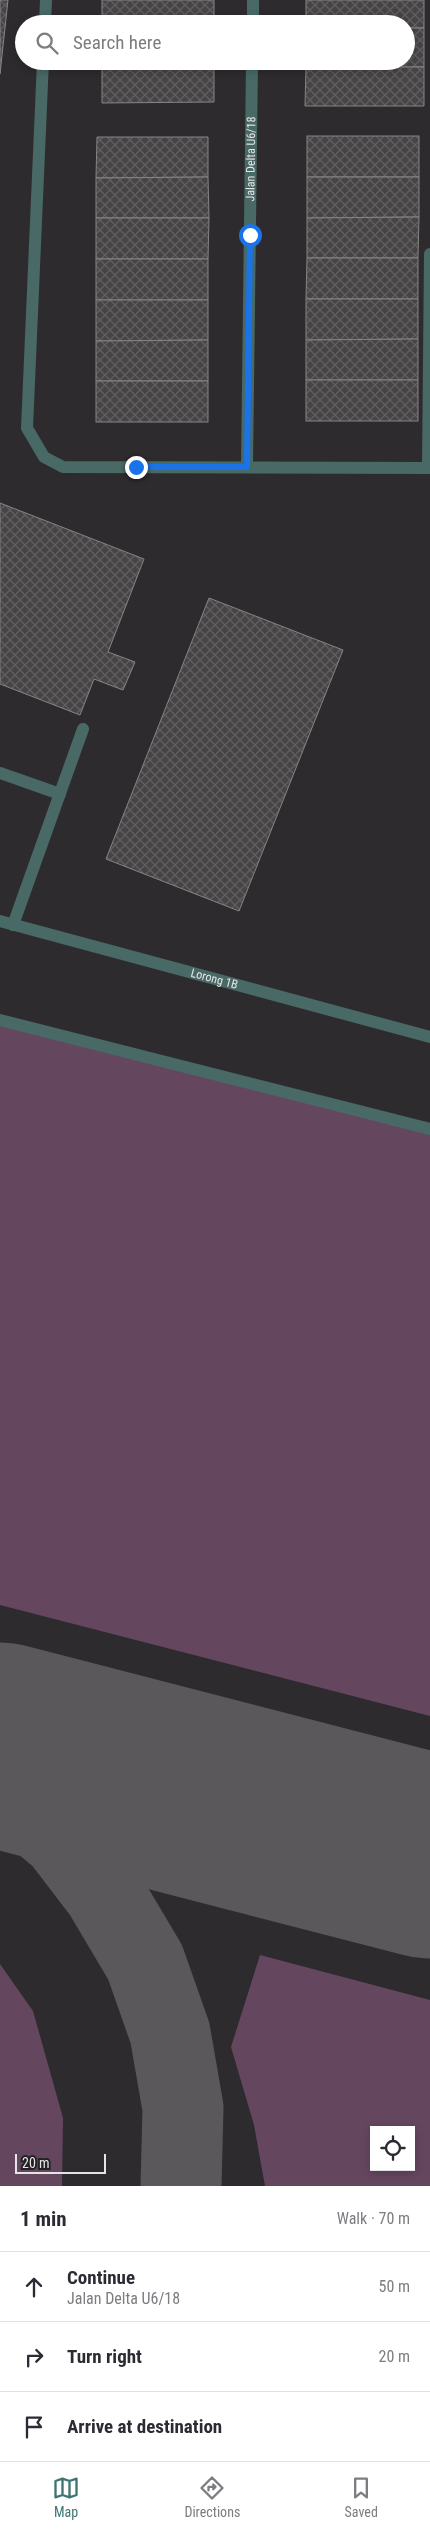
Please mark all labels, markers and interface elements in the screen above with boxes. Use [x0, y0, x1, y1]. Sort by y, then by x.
search box [15, 15, 415, 70]
icon: search [33, 29, 61, 57]
text: Search here [73, 31, 161, 54]
street label: Jalan Delta U6/18 [243, 116, 258, 202]
route start [239, 224, 262, 247]
route end [125, 456, 148, 479]
street label: Lorong 1B [189, 966, 239, 992]
map controls [370, 2126, 415, 2171]
button: locate [370, 2126, 415, 2171]
scale bar [15, 2151, 106, 2174]
text: 20 m [22, 2155, 50, 2171]
text: 1 min [20, 2207, 67, 2231]
text: Walk · 70 m [337, 2209, 410, 2228]
text: Continue [67, 2266, 135, 2289]
icon: ahead [20, 2273, 48, 2301]
text: 50 m [378, 2277, 410, 2296]
text: Jalan Delta U6/18 [67, 2289, 180, 2308]
icon: right [20, 2343, 48, 2371]
text: Turn right [67, 2345, 142, 2368]
text: 20 m [378, 2347, 410, 2366]
icon: arrive [20, 2413, 48, 2441]
text: Arrive at destination [67, 2415, 222, 2438]
tab: Map [52, 2474, 80, 2520]
tab: Directions [184, 2474, 240, 2520]
tab: Saved [345, 2474, 378, 2520]

